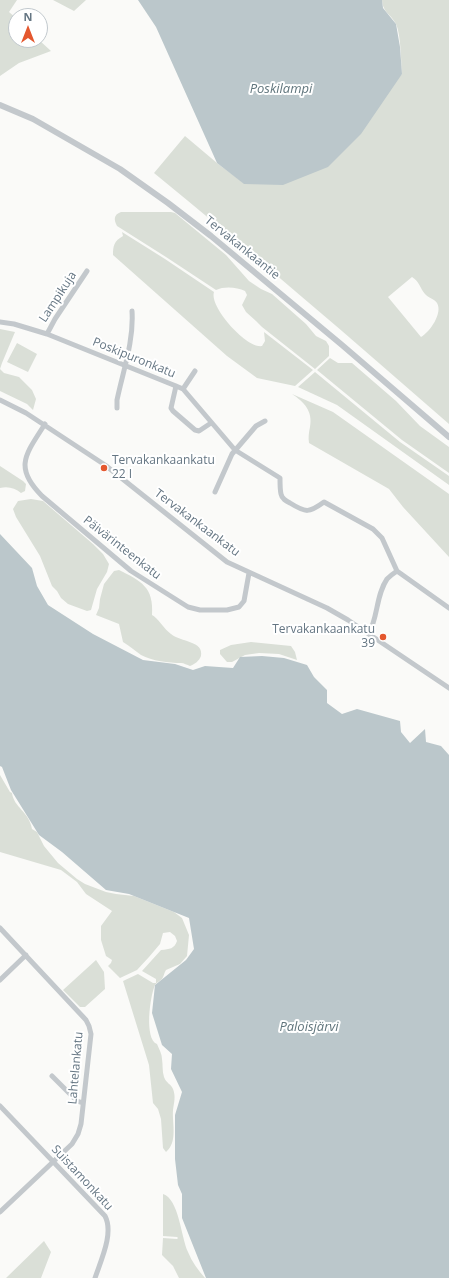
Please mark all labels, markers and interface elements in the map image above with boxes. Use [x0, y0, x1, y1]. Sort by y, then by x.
north arrow [8, 8, 48, 48]
text: N [24, 9, 32, 24]
water label: Poskilampi [250, 81, 312, 97]
street label: Tervakankaantie [202, 213, 282, 283]
street label: Lampikuja [36, 269, 80, 325]
street label: Poskipuronkatu [90, 335, 178, 381]
place label: Tervakankaankatu 22 I [112, 454, 215, 482]
marker: Tervakankaankatu 22 I [99, 463, 109, 473]
street label: Tervakankaankatu [152, 486, 242, 560]
street label: Päivärinteenkatu [80, 513, 164, 583]
place label: Tervakankaankatu 39 [272, 623, 375, 651]
marker: Tervakankaankatu 39 [378, 632, 388, 642]
water label: Paloisjärvi [279, 1019, 339, 1035]
street label: Lahtelankatu [66, 1031, 86, 1105]
street label: Suistamonkatu [48, 1142, 116, 1214]

